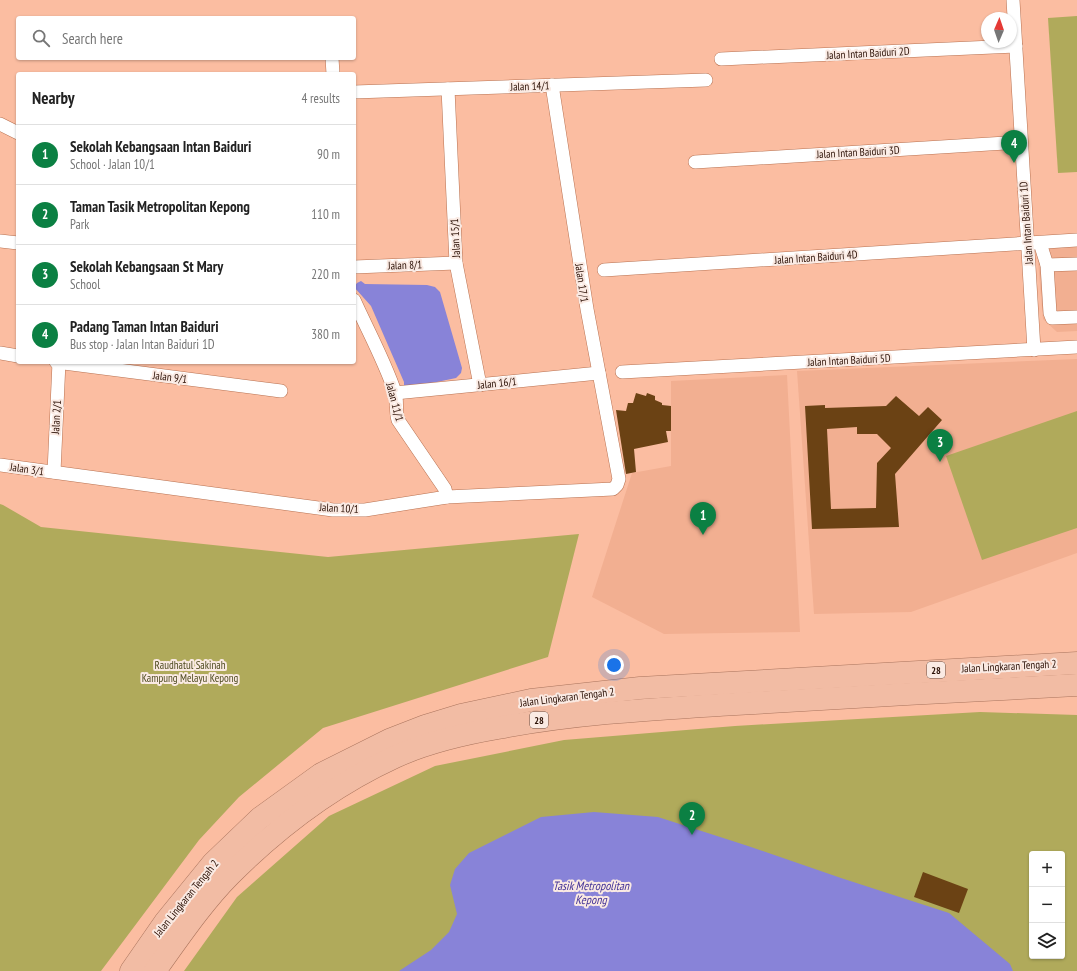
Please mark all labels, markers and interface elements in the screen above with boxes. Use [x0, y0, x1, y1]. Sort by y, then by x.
north arrow [981, 12, 1017, 48]
search box [16, 16, 356, 60]
icon: search [30, 27, 52, 49]
text: Search here [62, 29, 123, 48]
street label: Jalan Intan Baiduri 2D [825, 44, 910, 62]
street label: Jalan 14/1 [509, 78, 550, 94]
text: Nearby [32, 87, 75, 109]
text: 4 results [301, 90, 340, 107]
pin: 4 [1001, 130, 1027, 163]
text: Sekolah Kebangsaan Intan Baiduri [70, 137, 251, 156]
street label: Jalan Intan Baiduri 3D [815, 143, 900, 161]
text: 1 [42, 146, 48, 163]
text: 90 m [317, 146, 340, 163]
text: School · Jalan 10/1 [70, 156, 155, 173]
street label: Jalan Intan Baiduri 1D [1016, 181, 1036, 266]
text: Taman Tasik Metropolitan Kepong [70, 197, 250, 216]
text: 2 [42, 206, 48, 223]
text: 110 m [311, 206, 340, 223]
text: Park [70, 216, 89, 233]
street label: Jalan 15/1 [447, 218, 463, 259]
street label: Jalan Intan Baiduri 4D [773, 247, 858, 267]
text: Sekolah Kebangsaan St Mary [70, 257, 223, 276]
street label: Jalan 8/1 [387, 257, 422, 273]
street label: Jalan 17/1 [572, 262, 592, 304]
text: 3 [42, 266, 48, 283]
text: 220 m [311, 266, 340, 283]
text: School [70, 276, 100, 293]
text: Padang Taman Intan Baiduri [70, 317, 219, 336]
text: 4 [42, 326, 48, 343]
text: 380 m [311, 326, 340, 343]
text: Bus stop · Jalan Intan Baiduri 1D [70, 336, 215, 353]
street label: Jalan Intan Baiduri 5D [806, 351, 891, 369]
street label: Jalan 9/1 [151, 368, 188, 386]
street label: Jalan 16/1 [476, 374, 517, 392]
street label: Jalan 11/1 [383, 380, 407, 423]
street label: Jalan 2/1 [48, 399, 64, 436]
pin: 3 [927, 429, 953, 462]
street label: Jalan 3/1 [8, 460, 45, 478]
street label: Jalan 10/1 [318, 500, 359, 516]
pin: 1 [690, 502, 716, 535]
your location [604, 655, 624, 675]
street label: Jalan Lingkaran Tengah 2 [960, 657, 1057, 676]
park label: Raudhatul Sakinah Kampung Melayu Kepong [142, 658, 239, 685]
road number: 28 [927, 662, 945, 678]
street label: Jalan Lingkaran Tengah 2 [518, 684, 615, 710]
road number: 28 [530, 712, 548, 728]
pin: 2 [679, 802, 705, 835]
map controls [1029, 851, 1065, 959]
button: + [1029, 851, 1065, 887]
street label: Jalan Lingkaran Tengah 2 [150, 857, 221, 940]
water label: Tasik Metropolitan Kepong [553, 878, 630, 907]
button: − [1029, 887, 1065, 923]
button: layers [1029, 923, 1065, 959]

